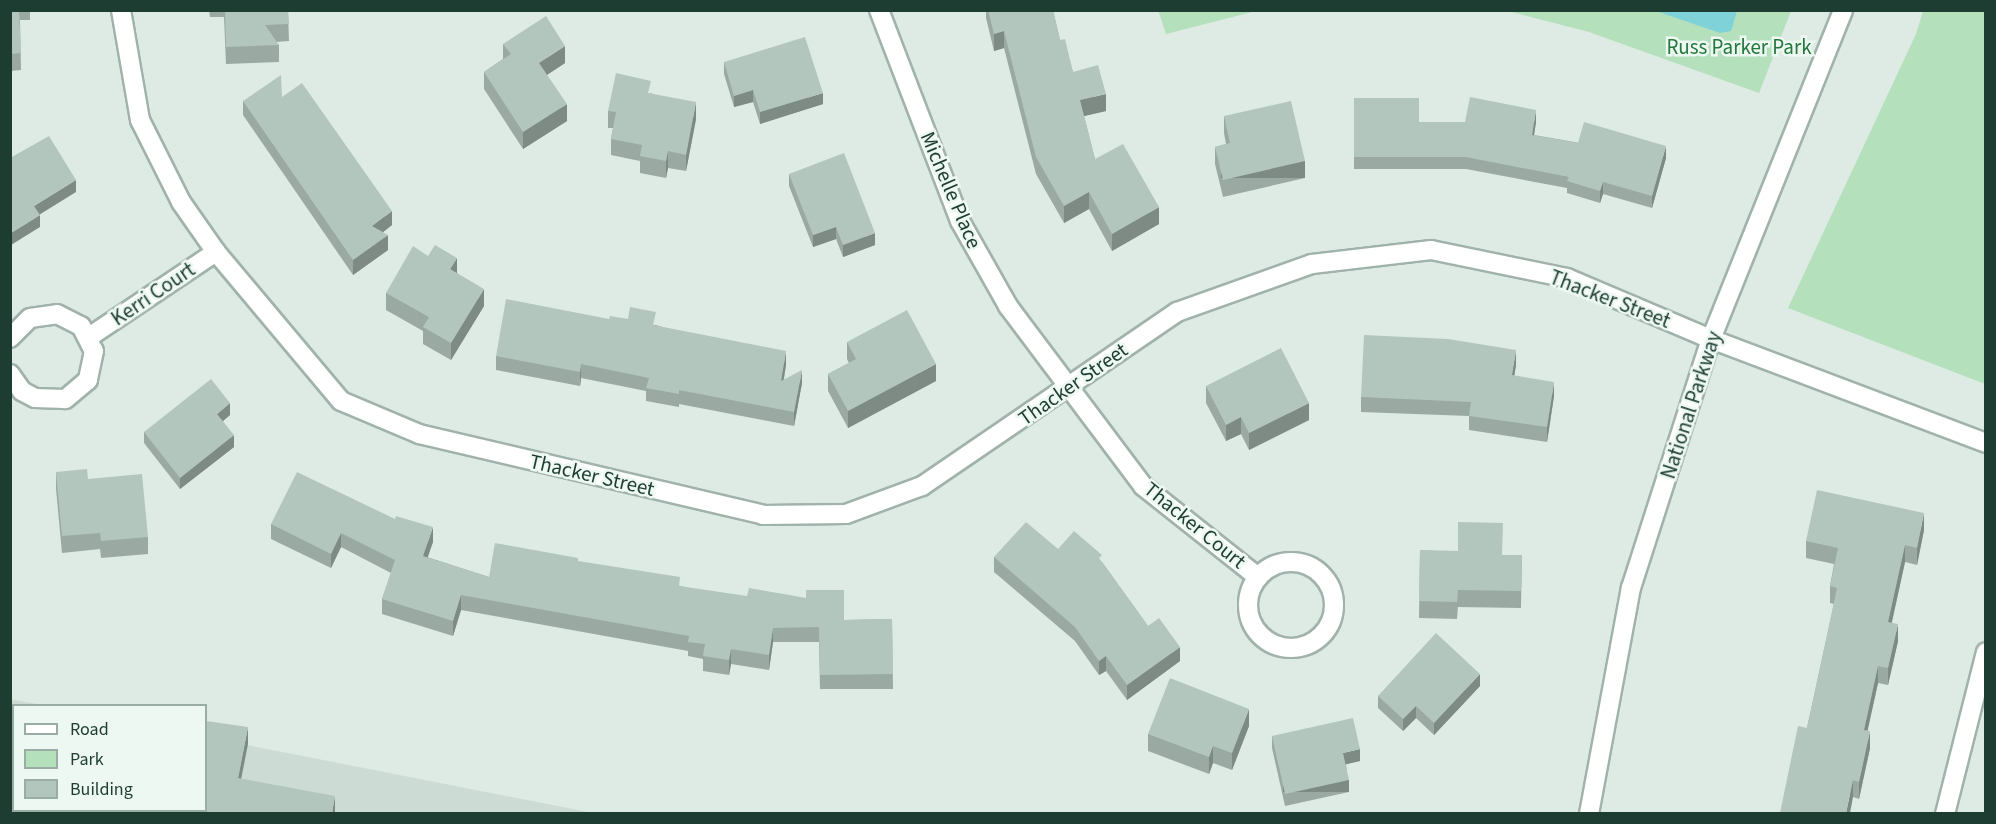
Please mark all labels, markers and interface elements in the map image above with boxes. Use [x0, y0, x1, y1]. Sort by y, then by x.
park label: Russ Parker Park [1666, 34, 1812, 60]
street label: Michelle Place [915, 128, 987, 252]
street label: Kerri Court [106, 257, 200, 331]
street label: Thacker Street [1546, 264, 1674, 334]
street label: National Parkway [1655, 328, 1727, 482]
street label: Thacker Street [1014, 337, 1132, 431]
street label: Thacker Street [527, 448, 657, 502]
street label: Thacker Court [1139, 476, 1251, 574]
legend [12, 704, 207, 812]
text: Road [70, 717, 109, 742]
text: Park [70, 747, 104, 772]
text: Building [70, 777, 133, 802]

